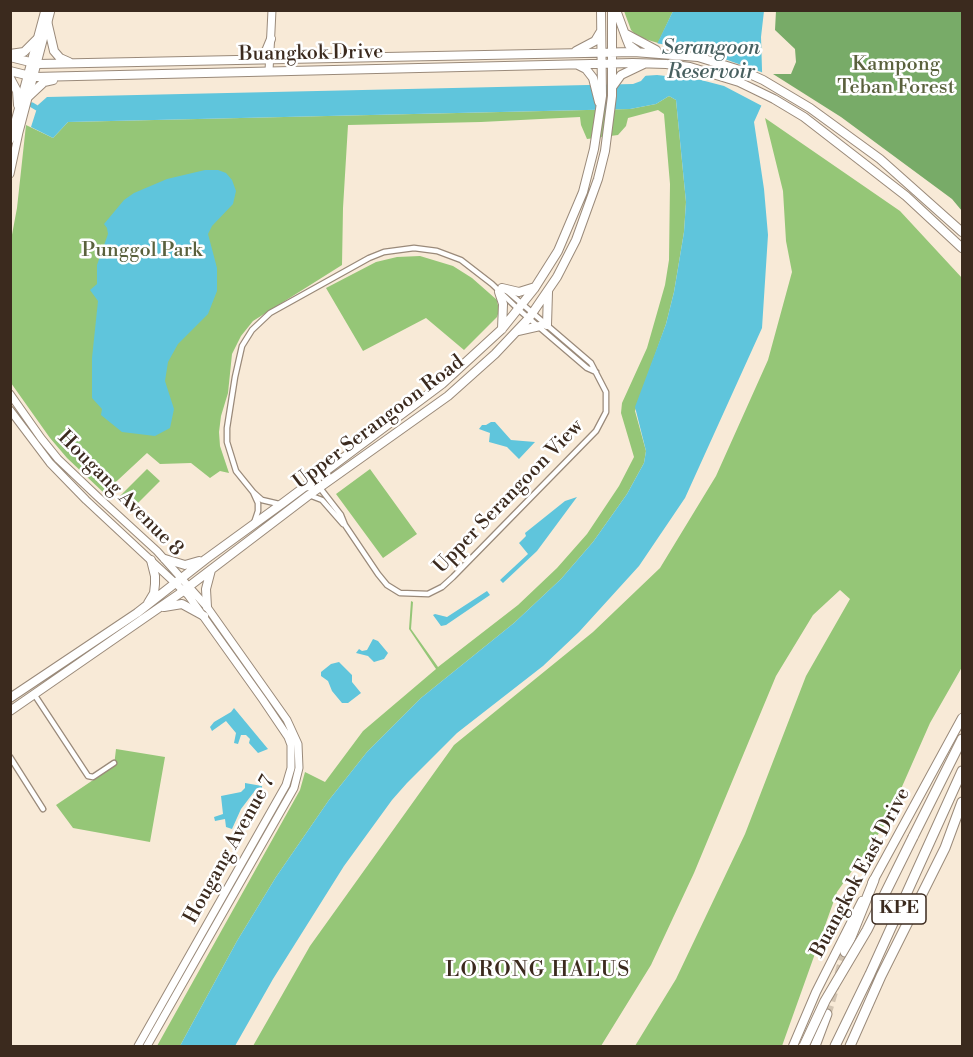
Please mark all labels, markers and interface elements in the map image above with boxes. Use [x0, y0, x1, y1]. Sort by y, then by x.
water label: Serangoon Reservoir [662, 36, 760, 86]
street label: Buangkok Drive [238, 41, 384, 67]
park label: Kampong Teban Forest [837, 53, 955, 100]
park label: Punggol Park [82, 239, 202, 263]
street label: Upper Serangoon Road [289, 351, 469, 495]
street label: Upper Serangoon View [429, 415, 589, 579]
street label: Hougang Avenue 8 [52, 426, 188, 562]
street label: Hougang Avenue 7 [179, 772, 281, 928]
street label: Buangkok East Drive [806, 784, 916, 962]
road number: KPE [872, 894, 926, 924]
district label: LORONG HALUS [445, 958, 631, 984]

